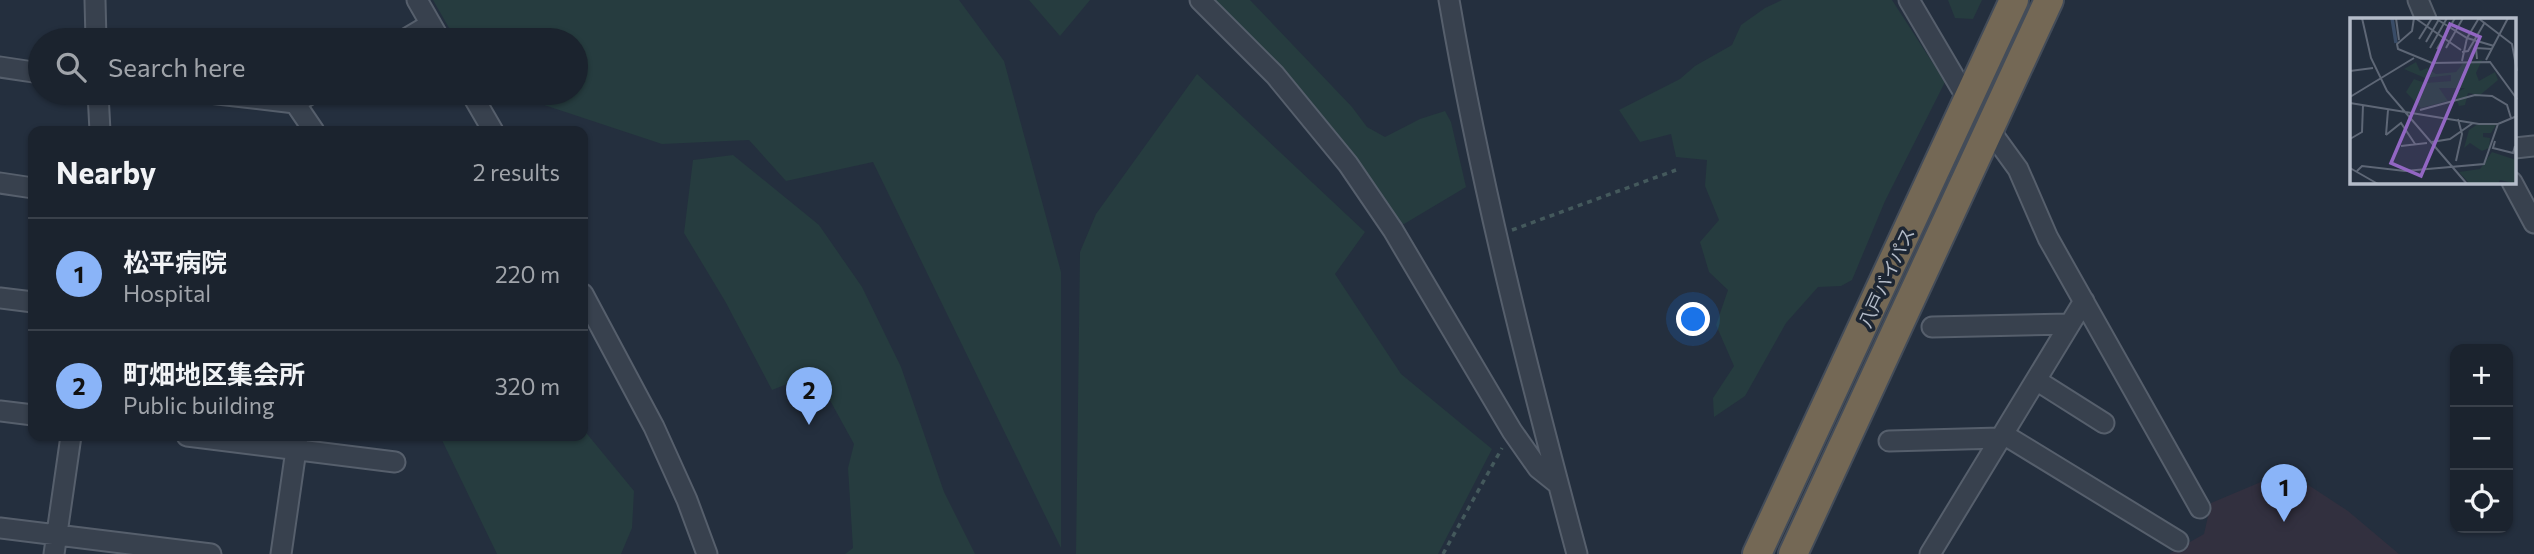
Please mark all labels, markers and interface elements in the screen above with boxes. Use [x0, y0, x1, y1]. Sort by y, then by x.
inset map [2350, 18, 2516, 184]
search box [28, 28, 588, 105]
icon: search [52, 48, 90, 86]
text: Search here [108, 51, 246, 82]
text: Nearby [56, 153, 156, 190]
text: 2 results [473, 158, 560, 186]
street label: 八戸バイパス [1853, 224, 1919, 331]
text: 松平病院 [123, 246, 227, 277]
text: 1 [74, 260, 84, 288]
text: 220 m [495, 260, 560, 288]
text: Hospital [123, 279, 211, 307]
your location [1676, 302, 1710, 336]
map controls [2450, 344, 2513, 533]
button: + [2450, 344, 2513, 407]
text: 町畑地区集会所 [123, 358, 305, 389]
pin: 2 [786, 367, 832, 425]
text: 2 [72, 372, 86, 400]
text: 320 m [495, 372, 560, 400]
text: Public building [123, 391, 274, 419]
button: − [2450, 407, 2513, 470]
pin: 1 [2261, 464, 2307, 522]
button: locate [2450, 470, 2513, 533]

